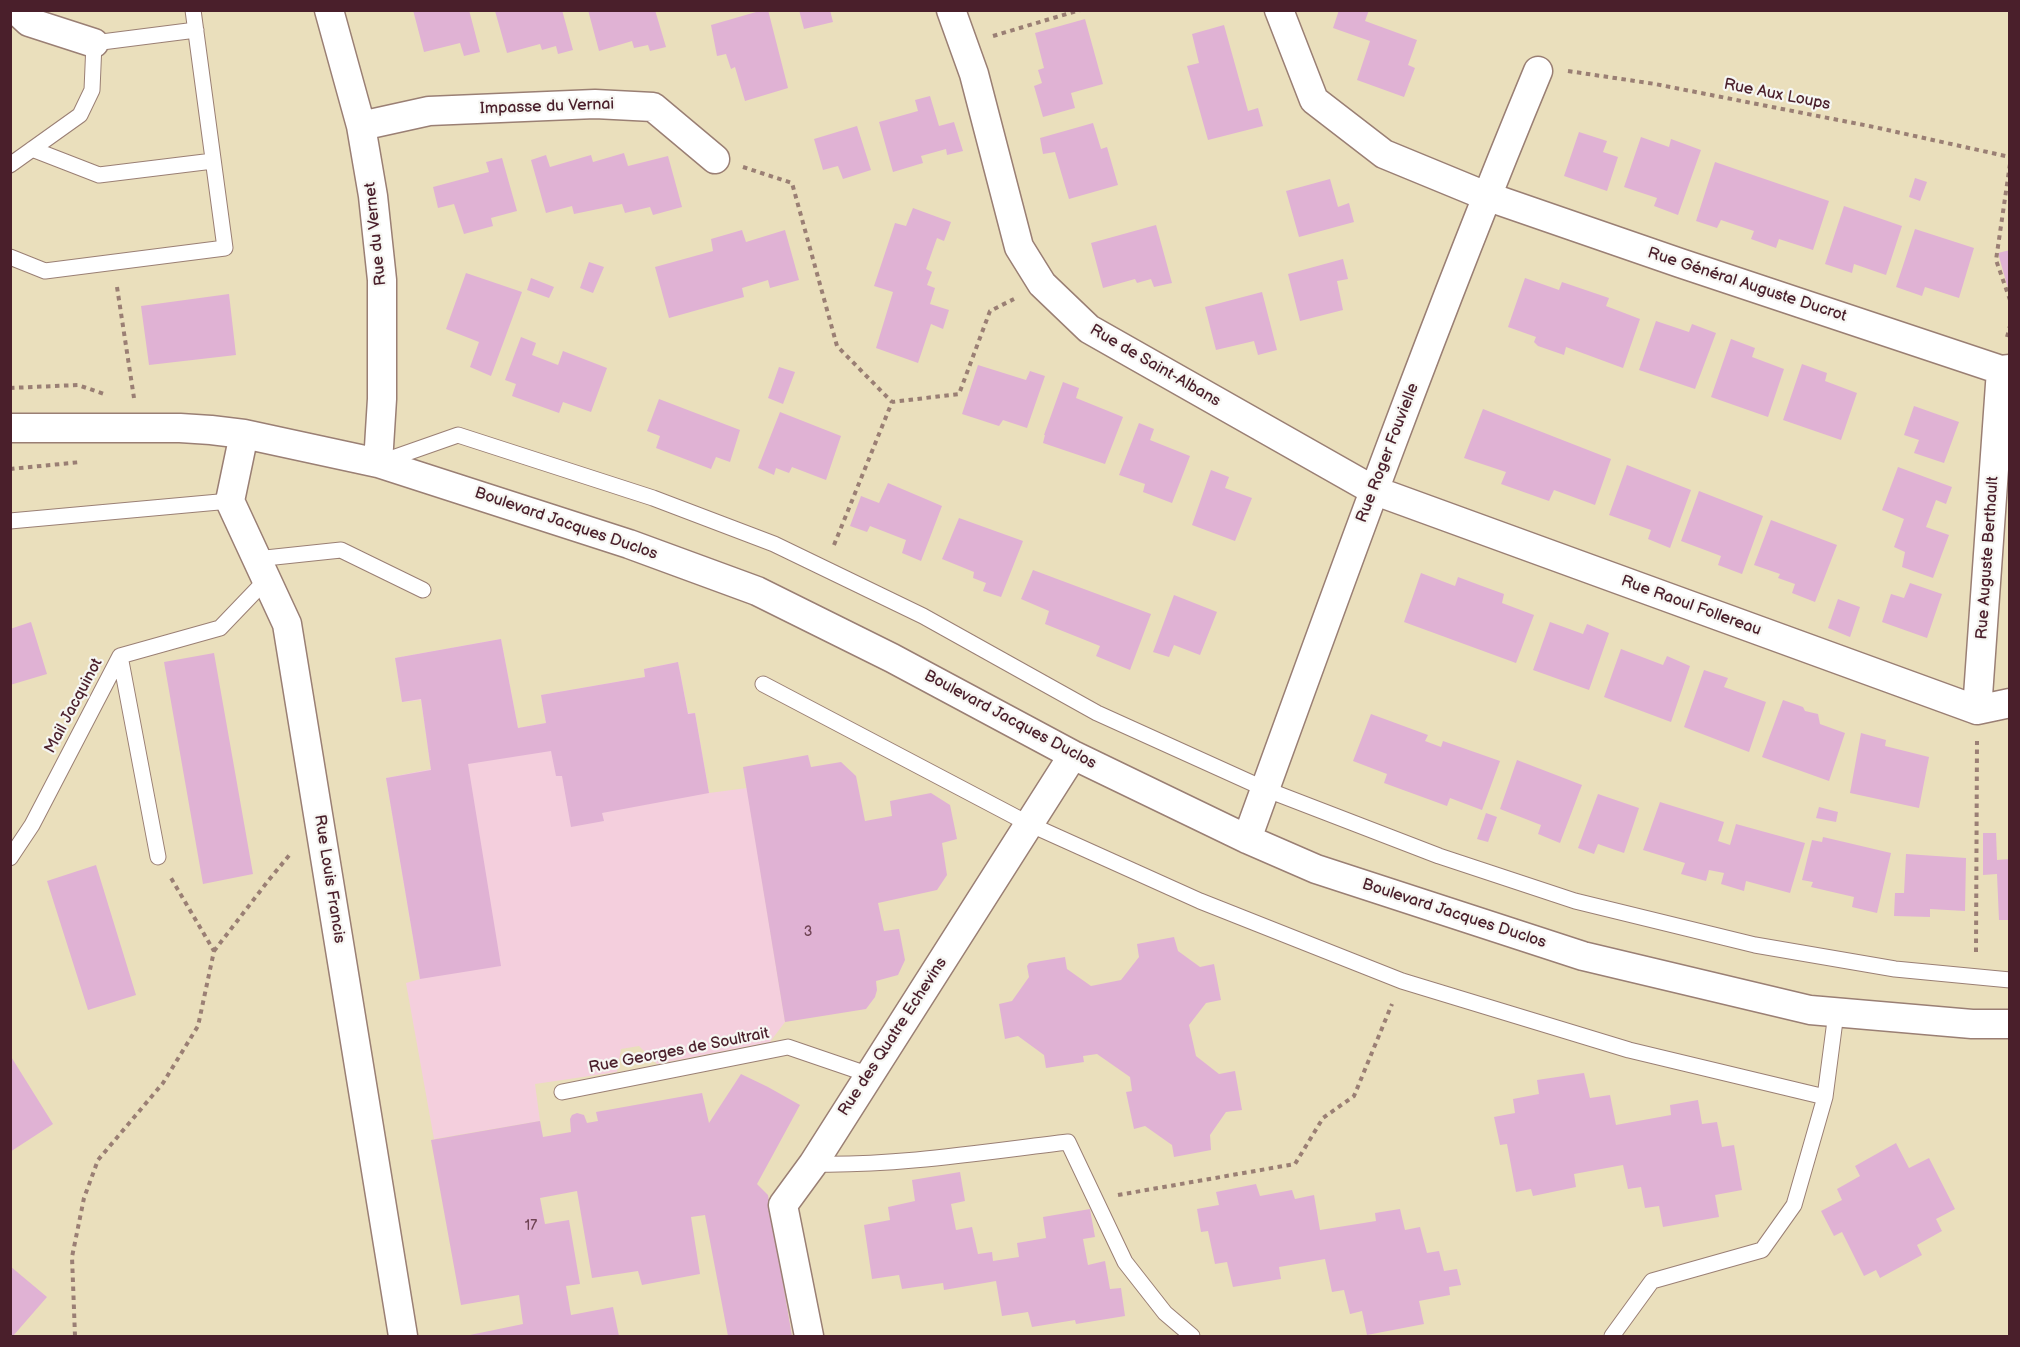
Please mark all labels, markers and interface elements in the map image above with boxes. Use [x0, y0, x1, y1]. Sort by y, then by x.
street label: Rue Aux Loups [1722, 75, 1832, 115]
street label: Impasse du Vernai [480, 95, 614, 119]
street label: Rue du Vernet [361, 181, 391, 287]
street label: Rue Général Auguste Ducrot [1645, 244, 1849, 326]
street label: Rue de Saint-Albans [1086, 321, 1224, 411]
street label: Rue Roger Fouvielle [1353, 381, 1423, 525]
street label: Rue Auguste Berthault [1973, 476, 2003, 640]
street label: Boulevard Jacques Duclos [472, 484, 660, 564]
street label: Rue Raoul Follereau [1618, 572, 1764, 640]
street label: Mail Jacquinot [41, 655, 107, 757]
street label: Boulevard Jacques Duclos [921, 666, 1099, 774]
street label: Rue Louis Francis [309, 813, 349, 945]
street label: Boulevard Jacques Duclos [1360, 875, 1548, 953]
house number: 3 [804, 924, 812, 940]
street label: Rue des Quatre Echevins [834, 954, 952, 1120]
street label: Rue Georges de Soultrait [587, 1024, 771, 1078]
house number: 17 [525, 1218, 537, 1234]

